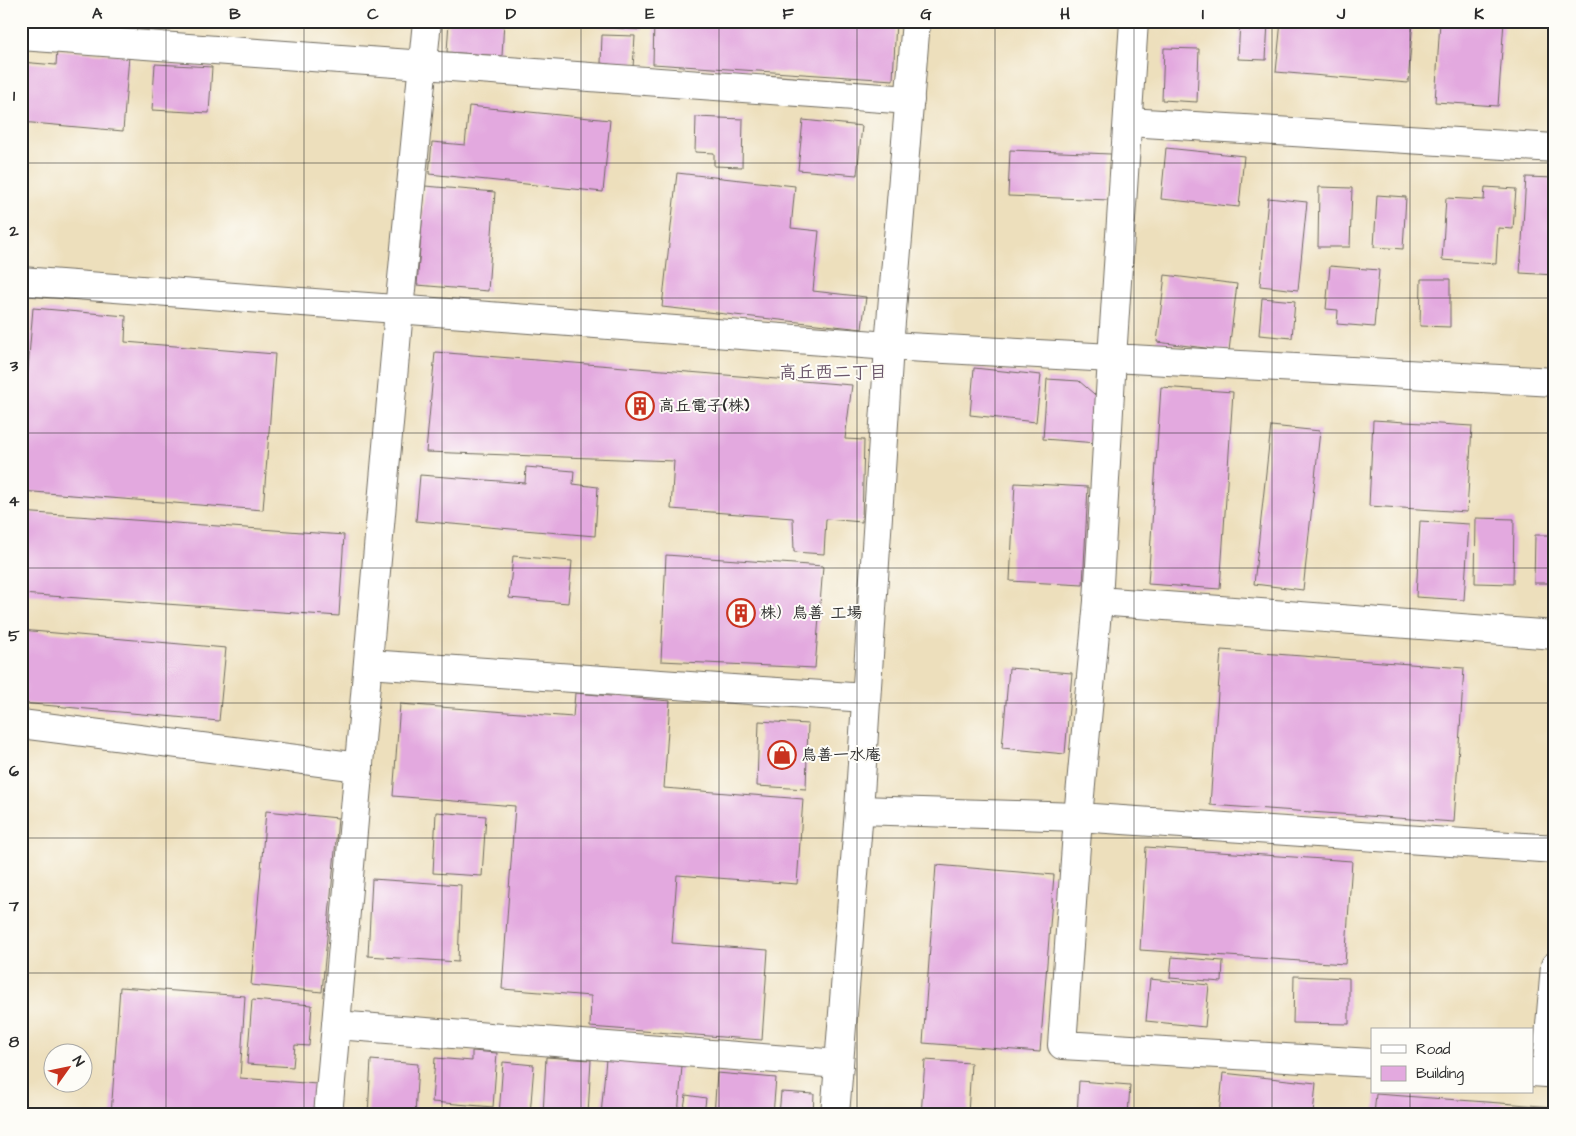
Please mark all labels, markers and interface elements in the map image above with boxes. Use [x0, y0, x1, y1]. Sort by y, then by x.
text: A [92, 3, 103, 25]
text: B [229, 3, 241, 25]
text: C [367, 3, 379, 25]
text: D [506, 3, 517, 25]
text: E [645, 3, 655, 25]
text: F [782, 3, 794, 25]
text: G [920, 3, 932, 25]
text: H [1060, 3, 1070, 25]
text: I [1202, 3, 1204, 25]
text: J [1336, 3, 1346, 25]
text: K [1474, 3, 1484, 25]
text: 1 [13, 85, 16, 107]
text: 2 [8, 220, 19, 242]
text: 3 [9, 355, 19, 377]
district label: 高丘西二丁目 [779, 360, 887, 385]
building icon: 高丘電子(株) [625, 391, 655, 421]
place label: 高丘電子(株) [659, 395, 750, 417]
text: 4 [9, 490, 20, 512]
building icon: 株）鳥善 工場 [726, 598, 756, 628]
place label: 株）鳥善 工場 [760, 602, 862, 624]
text: 5 [8, 625, 20, 647]
shop icon: 鳥善一水庵 [767, 740, 797, 770]
place label: 鳥善一水庵 [801, 744, 881, 766]
text: 6 [9, 760, 19, 782]
text: 7 [8, 895, 19, 917]
legend [1371, 1028, 1534, 1094]
text: 8 [9, 1031, 20, 1053]
text: Road [1416, 1039, 1451, 1060]
north arrow [42, 1044, 92, 1094]
text: N [67, 1052, 89, 1071]
text: Building [1416, 1063, 1464, 1085]

